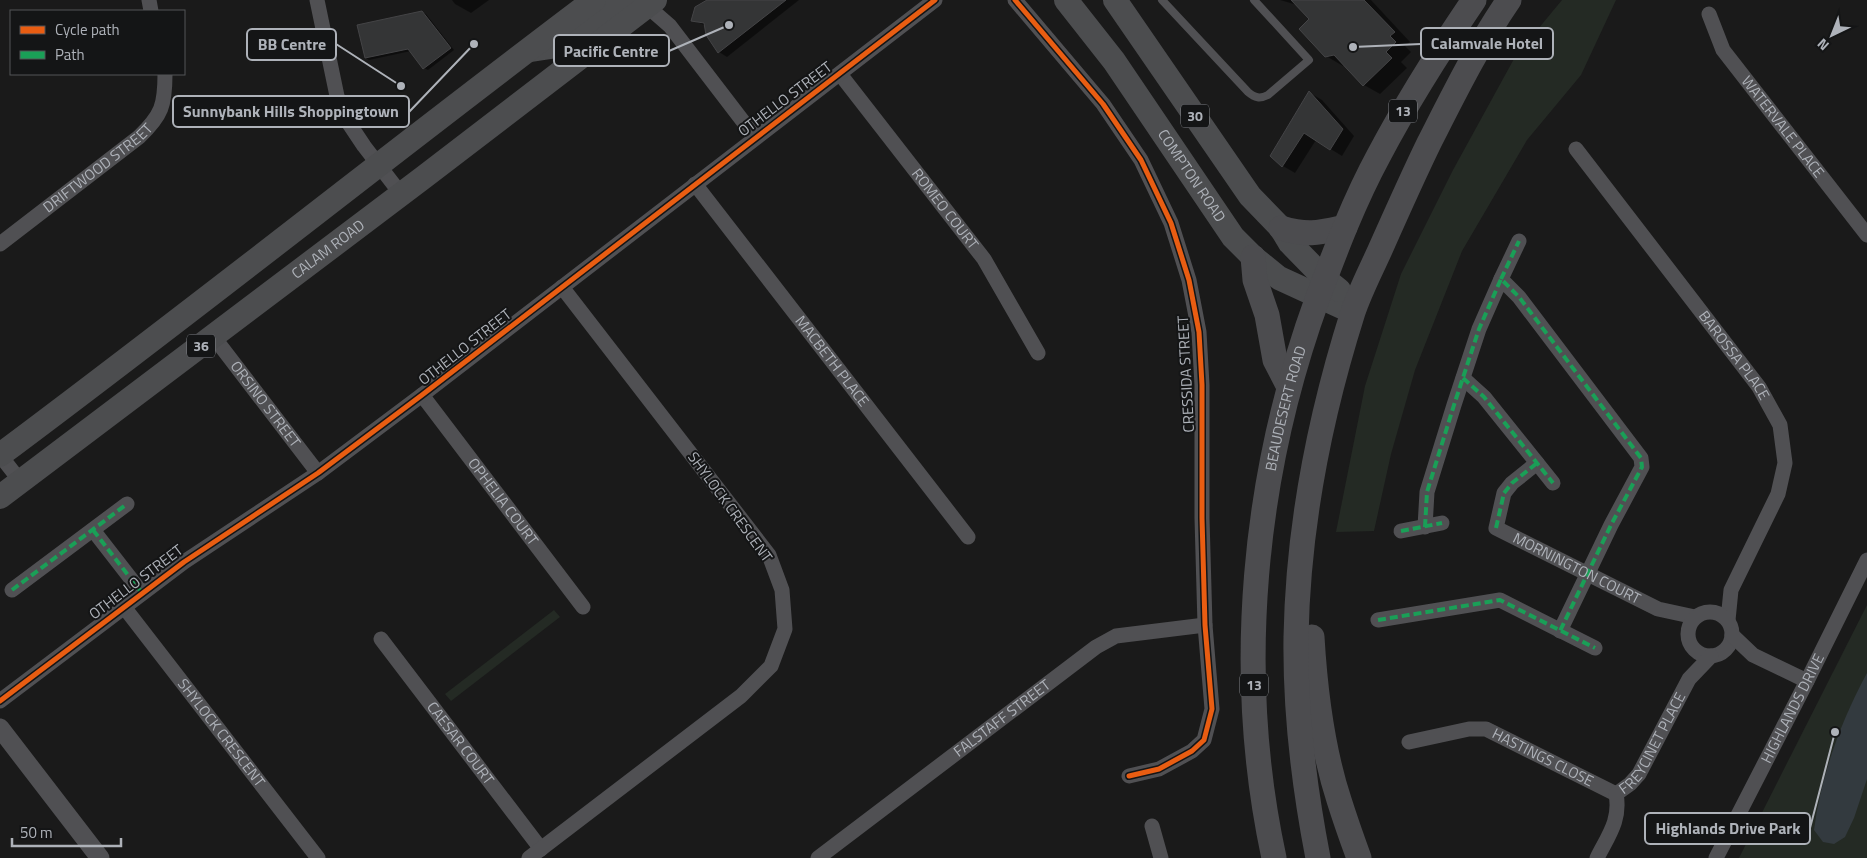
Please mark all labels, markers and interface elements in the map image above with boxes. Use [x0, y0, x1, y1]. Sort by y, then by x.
legend [10, 10, 185, 75]
north arrow [1807, 10, 1857, 60]
text: Cycle path [55, 18, 120, 41]
callout: Calamvale Hotel [1421, 28, 1553, 59]
callout: BB Centre [247, 29, 336, 60]
text: Calamvale Hotel [1431, 31, 1543, 55]
text: BB Centre [258, 32, 326, 56]
text: N [1812, 34, 1834, 56]
callout: Pacific Centre [554, 35, 669, 66]
text: Pacific Centre [564, 39, 658, 63]
text: Path [55, 43, 85, 66]
street label: OTHELLO STREET [733, 55, 837, 142]
street label: WATERVALE PLACE [1736, 71, 1830, 182]
callout: Sunnybank Hills Shoppingtown [173, 96, 409, 127]
text: Sunnybank Hills Shoppingtown [183, 99, 399, 123]
road number: 13 [1389, 100, 1417, 122]
road number: 30 [1181, 104, 1209, 128]
street label: DRIFTWOOD STREET [38, 117, 158, 218]
street label: COMPTON ROAD [1152, 124, 1232, 227]
street label: ROMEO COURT [906, 163, 985, 254]
street label: CALAM ROAD [286, 214, 369, 284]
street label: OTHELLO STREET [413, 303, 516, 390]
street label: BAROSSA PLACE [1693, 305, 1776, 404]
street label: MACBETH PLACE [790, 310, 875, 411]
street label: CRESSIDA STREET [1171, 315, 1200, 433]
road number: 36 [187, 334, 215, 358]
street label: BEAUDESERT ROAD [1259, 343, 1312, 473]
street label: ORSINO STREET [225, 356, 307, 452]
street label: SHYLOCK CRESCENT [682, 447, 778, 567]
street label: OPHELIA COURT [463, 453, 544, 550]
street label: MORNINGTON COURT [1509, 526, 1645, 610]
street label: OTHELLO STREET [84, 538, 188, 625]
street label: HIGHLANDS DRIVE [1755, 650, 1830, 767]
street label: SHYLOCK CRESCENT [172, 673, 271, 792]
street label: FALSTAFF STREET [948, 673, 1055, 762]
road number: 13 [1240, 674, 1268, 696]
street label: FREYCINET PLACE [1614, 688, 1691, 800]
street label: CAESAR COURT [422, 696, 500, 790]
street label: HASTINGS CLOSE [1488, 722, 1598, 792]
callout: Highlands Drive Park [1645, 813, 1810, 844]
scale bar [12, 816, 121, 848]
text: Highlands Drive Park [1655, 816, 1801, 840]
text: 50 m [20, 821, 53, 844]

